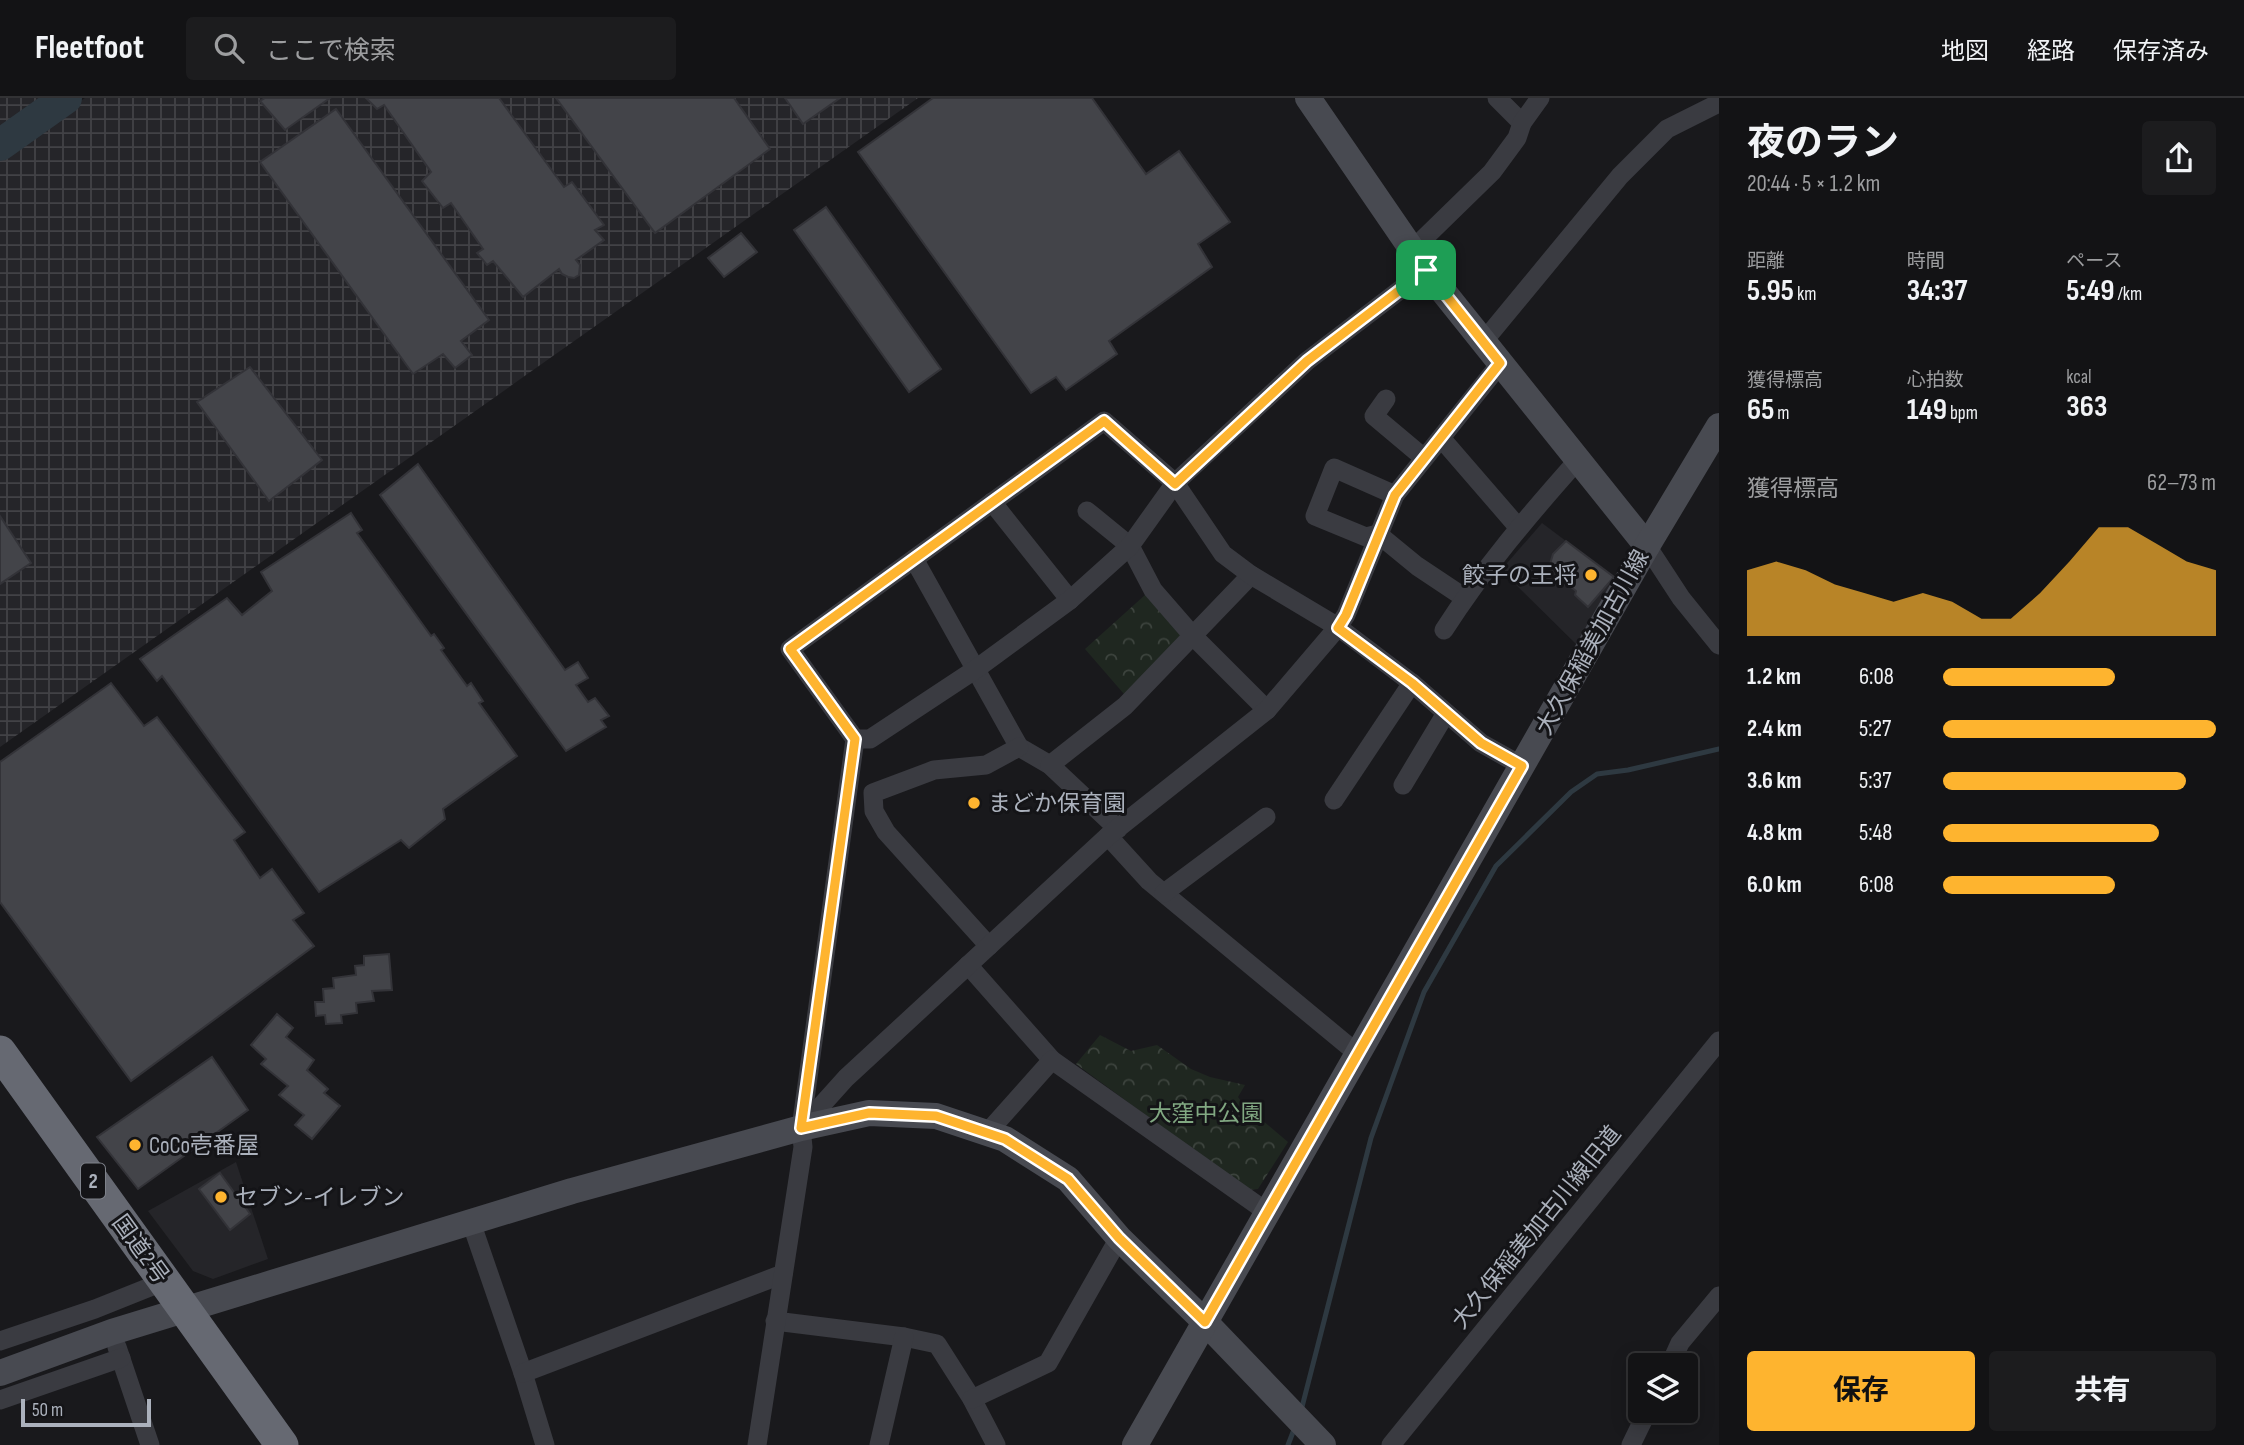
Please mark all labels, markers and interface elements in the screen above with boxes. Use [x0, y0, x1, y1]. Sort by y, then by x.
search box [186, 17, 676, 80]
text: Fleetfoot [35, 28, 144, 68]
icon: search [210, 29, 248, 67]
text: ここで検索 [266, 36, 396, 67]
text: 地図 [1941, 37, 1989, 66]
text: 経路 [2027, 37, 2075, 66]
text: 保存済み [2113, 37, 2209, 66]
text: 夜のラン [1747, 121, 1899, 166]
button: share [2142, 121, 2216, 195]
text: 20:44 · 5 × 1.2 km [1747, 170, 1880, 198]
pin [1396, 240, 1456, 300]
text: 距離 [1747, 250, 1785, 273]
text: 時間 [1907, 250, 1945, 273]
text: ペース [2066, 250, 2122, 273]
icon: arrive [1407, 251, 1445, 289]
text: 5.95 [1747, 273, 1794, 309]
text: 34:37 [1907, 273, 1967, 309]
text: 5:49 [2066, 273, 2114, 309]
text: km [1794, 283, 1816, 306]
text: /km [2114, 283, 2142, 306]
text: kcal [2066, 366, 2091, 389]
text: 獲得標高 [1747, 369, 1823, 392]
text: 心拍数 [1907, 369, 1964, 392]
text: 363 [2066, 389, 2107, 425]
text: 65 [1747, 392, 1774, 428]
text: 149 [1907, 392, 1947, 428]
text: m [1774, 402, 1790, 425]
text: bpm [1947, 402, 1978, 425]
text: 62–73 m [2147, 469, 2216, 497]
text: 獲得標高 [1747, 475, 1839, 503]
street label: 大久保稲美加古川線 [1530, 545, 1655, 740]
place label: 餃子の王将 [1462, 562, 1577, 590]
marker: 餃子の王将 [1583, 567, 1599, 583]
text: 1.2 km [1747, 663, 1801, 691]
text: 6:08 [1859, 663, 1894, 691]
text: 2.4 km [1747, 715, 1802, 743]
text: 5:27 [1859, 715, 1891, 743]
text: 3.6 km [1747, 767, 1801, 795]
text: 5:37 [1859, 767, 1891, 795]
place label: まどか保育園 [988, 790, 1126, 818]
marker: まどか保育園 [966, 795, 982, 811]
text: 4.8 km [1747, 819, 1802, 847]
text: 5:48 [1859, 819, 1892, 847]
text: 6.0 km [1747, 871, 1802, 899]
text: 6:08 [1859, 871, 1894, 899]
park label: 大窪中公園 [1149, 1100, 1264, 1128]
street label: 大久保稲美加古川線旧道 [1446, 1121, 1627, 1335]
place label: CoCo壱番屋 [149, 1132, 259, 1160]
marker: CoCo壱番屋 [127, 1137, 143, 1153]
road number: 2 [81, 1164, 105, 1198]
place label: セブン-イレブン [235, 1184, 404, 1212]
marker: セブン-イレブン [213, 1189, 229, 1205]
street label: 国道2号 [106, 1210, 175, 1290]
button: 保存 [1747, 1351, 1975, 1431]
button: 共有 [1989, 1351, 2216, 1431]
map controls [1628, 1353, 1698, 1423]
button: layers [1628, 1353, 1698, 1423]
scale bar [21, 1396, 150, 1428]
text: 50 m [32, 1399, 63, 1422]

